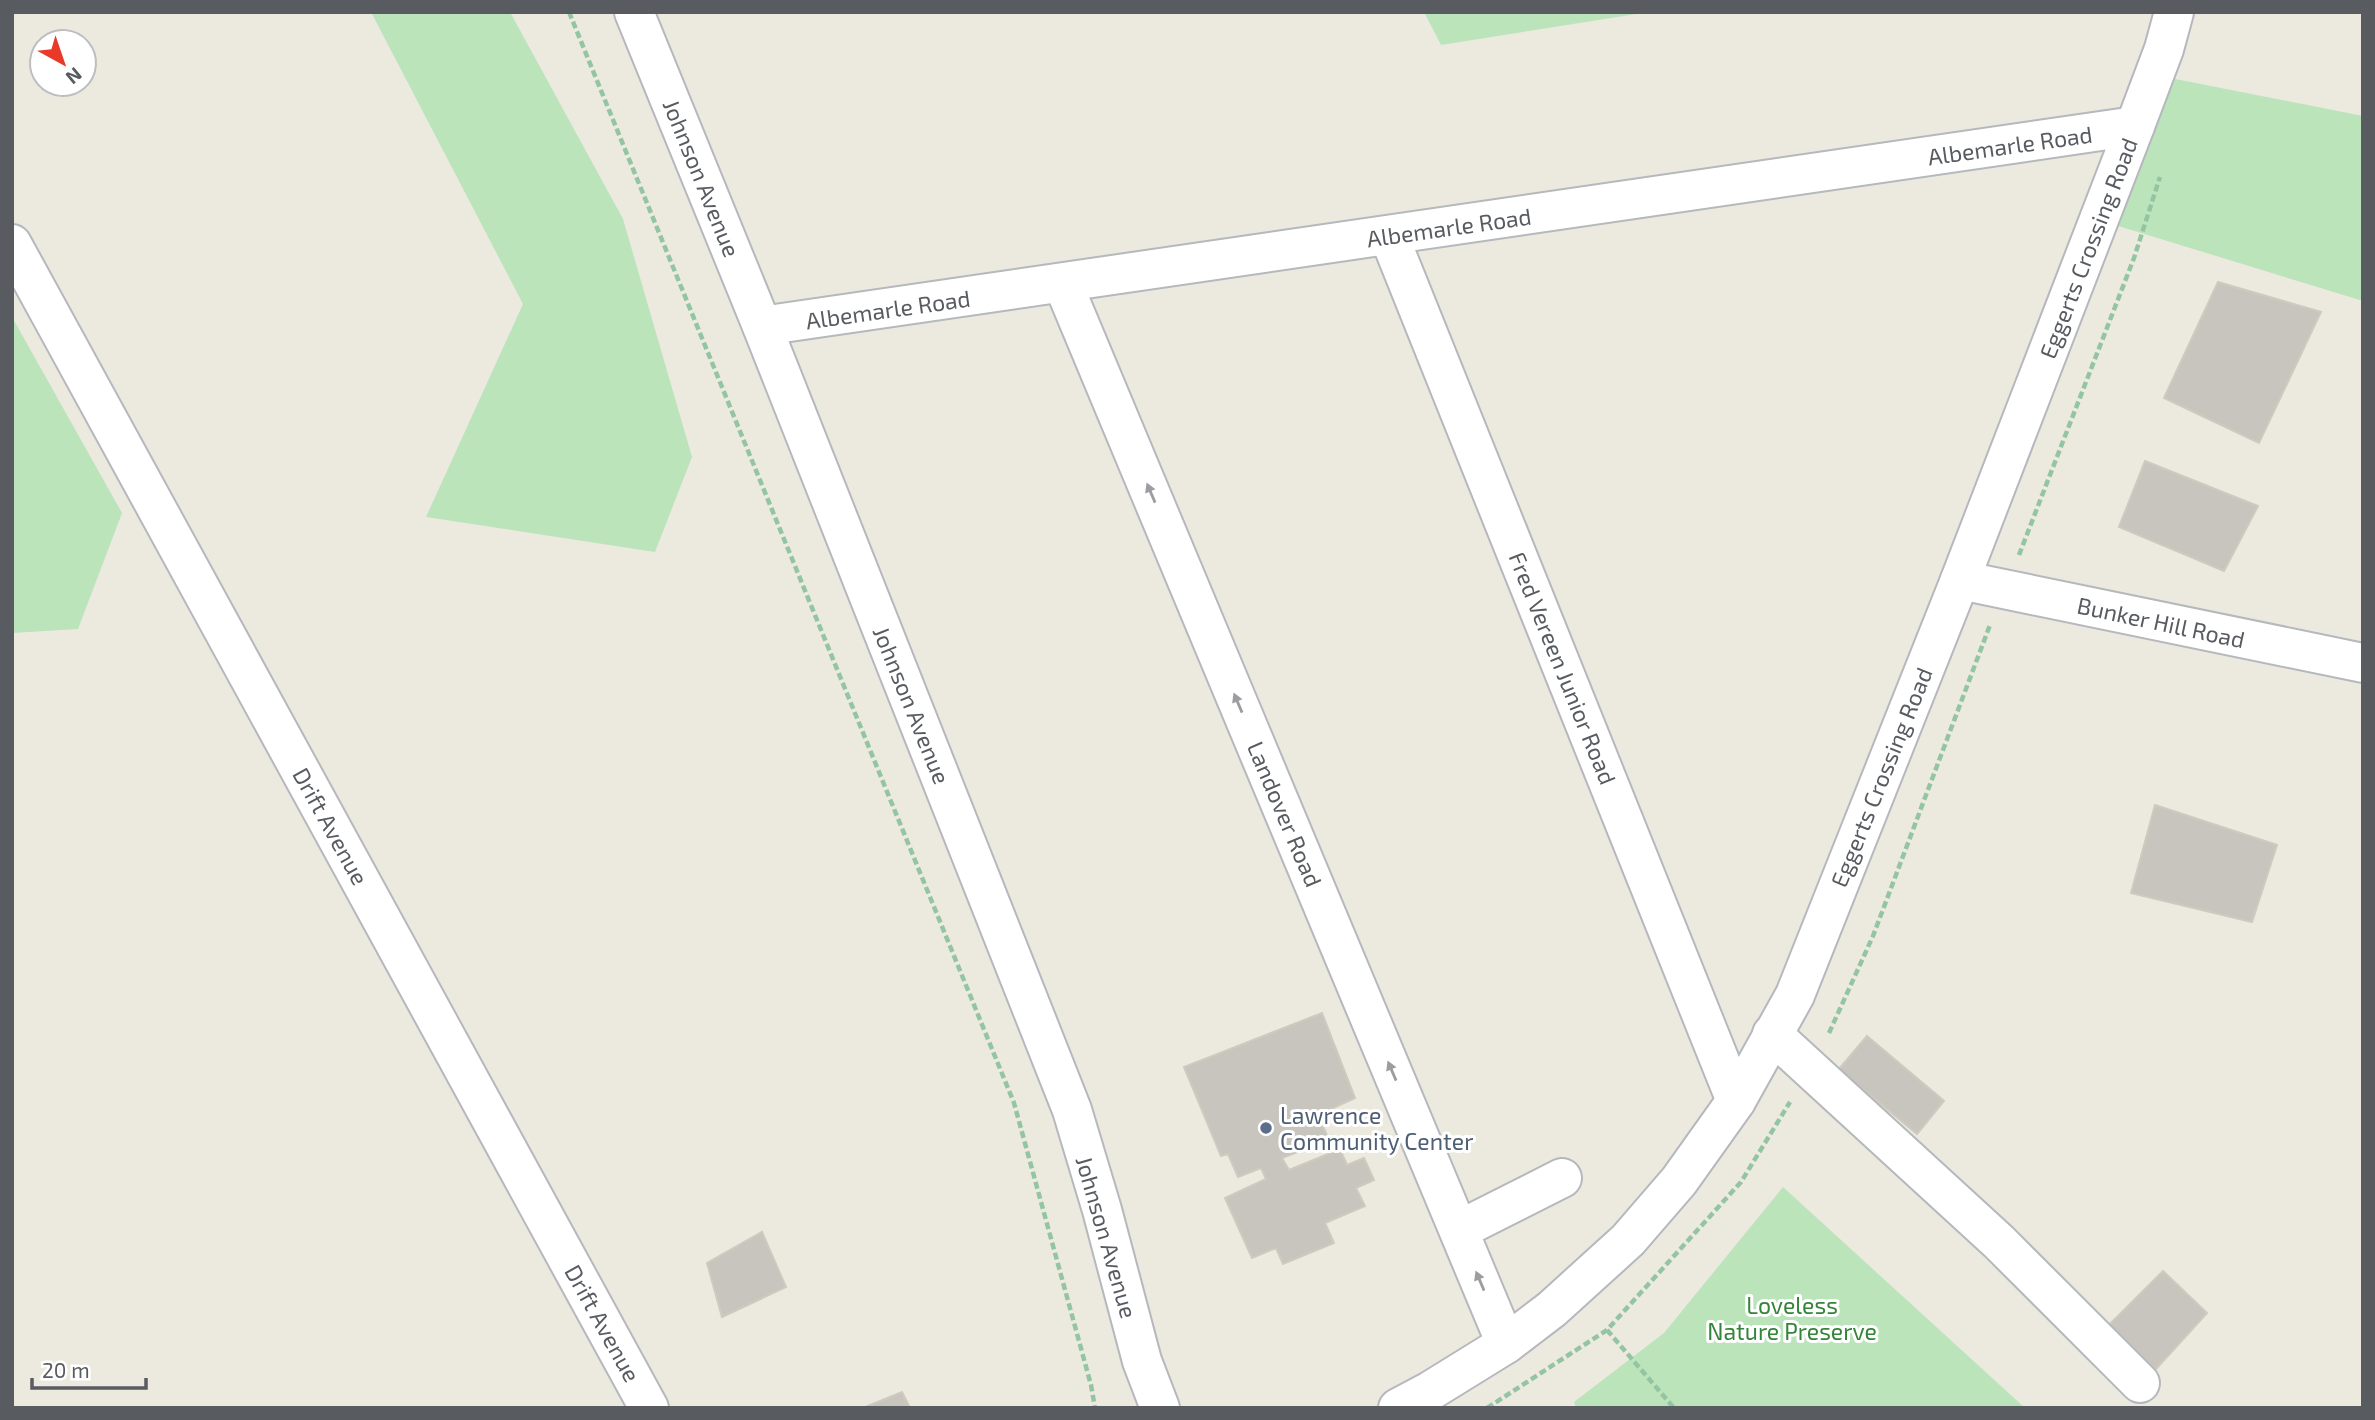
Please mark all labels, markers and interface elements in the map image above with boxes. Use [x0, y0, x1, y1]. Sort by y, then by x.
north arrow [28, 28, 98, 98]
text: N [62, 63, 87, 90]
street label: Johnson Avenue [658, 95, 746, 261]
street label: Albemarle Road [1926, 120, 2094, 170]
street label: Eggerts Crossing Road [2033, 134, 2143, 362]
street label: Albemarle Road [1365, 202, 1533, 252]
street label: Albemarle Road [804, 284, 972, 334]
one-way arrow [1145, 482, 1156, 503]
street label: Fred Vereen Junior Road [1504, 548, 1622, 788]
street label: Bunker Hill Road [2075, 591, 2247, 653]
street label: Johnson Avenue [868, 622, 956, 788]
street label: Eggerts Crossing Road [1824, 663, 1938, 891]
one-way arrow [1233, 692, 1244, 713]
street label: Landover Road [1242, 737, 1328, 891]
street label: Drift Avenue [287, 763, 375, 889]
one-way arrow [1387, 1060, 1398, 1081]
place label: Lawrence Community Center [1280, 1101, 1473, 1155]
marker: Lawrence Community Center [1258, 1120, 1274, 1136]
street label: Johnson Avenue [1070, 1153, 1144, 1321]
street label: Drift Avenue [559, 1260, 647, 1386]
one-way arrow [1474, 1271, 1486, 1291]
park label: Loveless Nature Preserve [1707, 1291, 1877, 1345]
scale bar [32, 1346, 145, 1390]
text: 20 m [42, 1357, 90, 1382]

